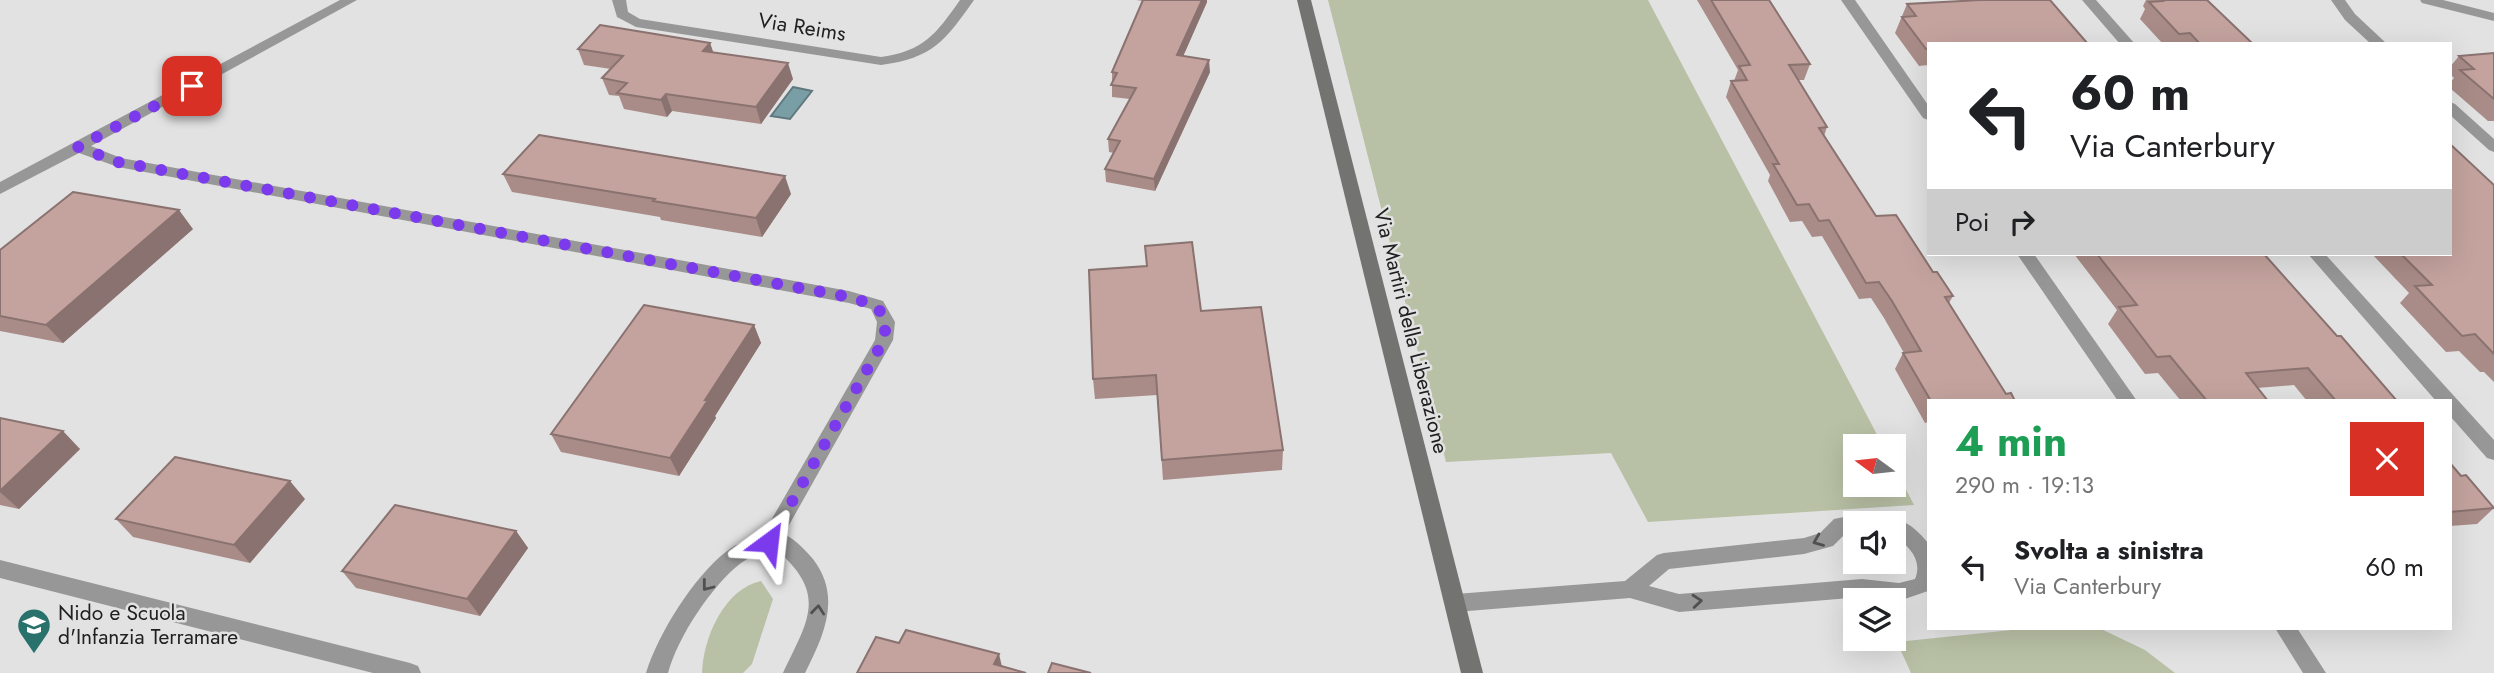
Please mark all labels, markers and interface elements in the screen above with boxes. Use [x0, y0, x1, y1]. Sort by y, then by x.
street label: Via Reims [756, 5, 848, 49]
pin [162, 56, 222, 116]
text: 60 m [2070, 58, 2190, 128]
icon: arrive [173, 67, 211, 105]
icon: left [1955, 70, 2046, 161]
text: Via Canterbury [2070, 123, 2275, 169]
text: Poi [1955, 203, 1989, 241]
icon: right [2003, 203, 2041, 241]
street label: Via Martiri della Liberazione [1366, 205, 1456, 457]
text: 4 min [1955, 411, 2067, 472]
button: close [2350, 422, 2424, 496]
north arrow [1843, 434, 1906, 497]
map controls [1843, 434, 1906, 651]
text: 290 m · 19:13 [1955, 468, 2094, 502]
position arrow [732, 505, 806, 579]
button: sound [1843, 511, 1906, 574]
text: Svolta a sinistra [2014, 531, 2204, 569]
one-way arrow [1812, 532, 1824, 546]
icon: left [1955, 548, 1993, 586]
text: 60 m [2365, 548, 2424, 586]
text: Via Canterbury [2014, 569, 2161, 603]
one-way arrow [702, 579, 715, 591]
button: layers [1843, 588, 1906, 651]
one-way arrow [1692, 594, 1703, 609]
place label: Nido e Scuola d'Infanzia Terramare [58, 598, 238, 652]
one-way arrow [810, 605, 825, 616]
school or university icon: Nido e Scuola d'Infanzia Terramare [15, 606, 53, 655]

